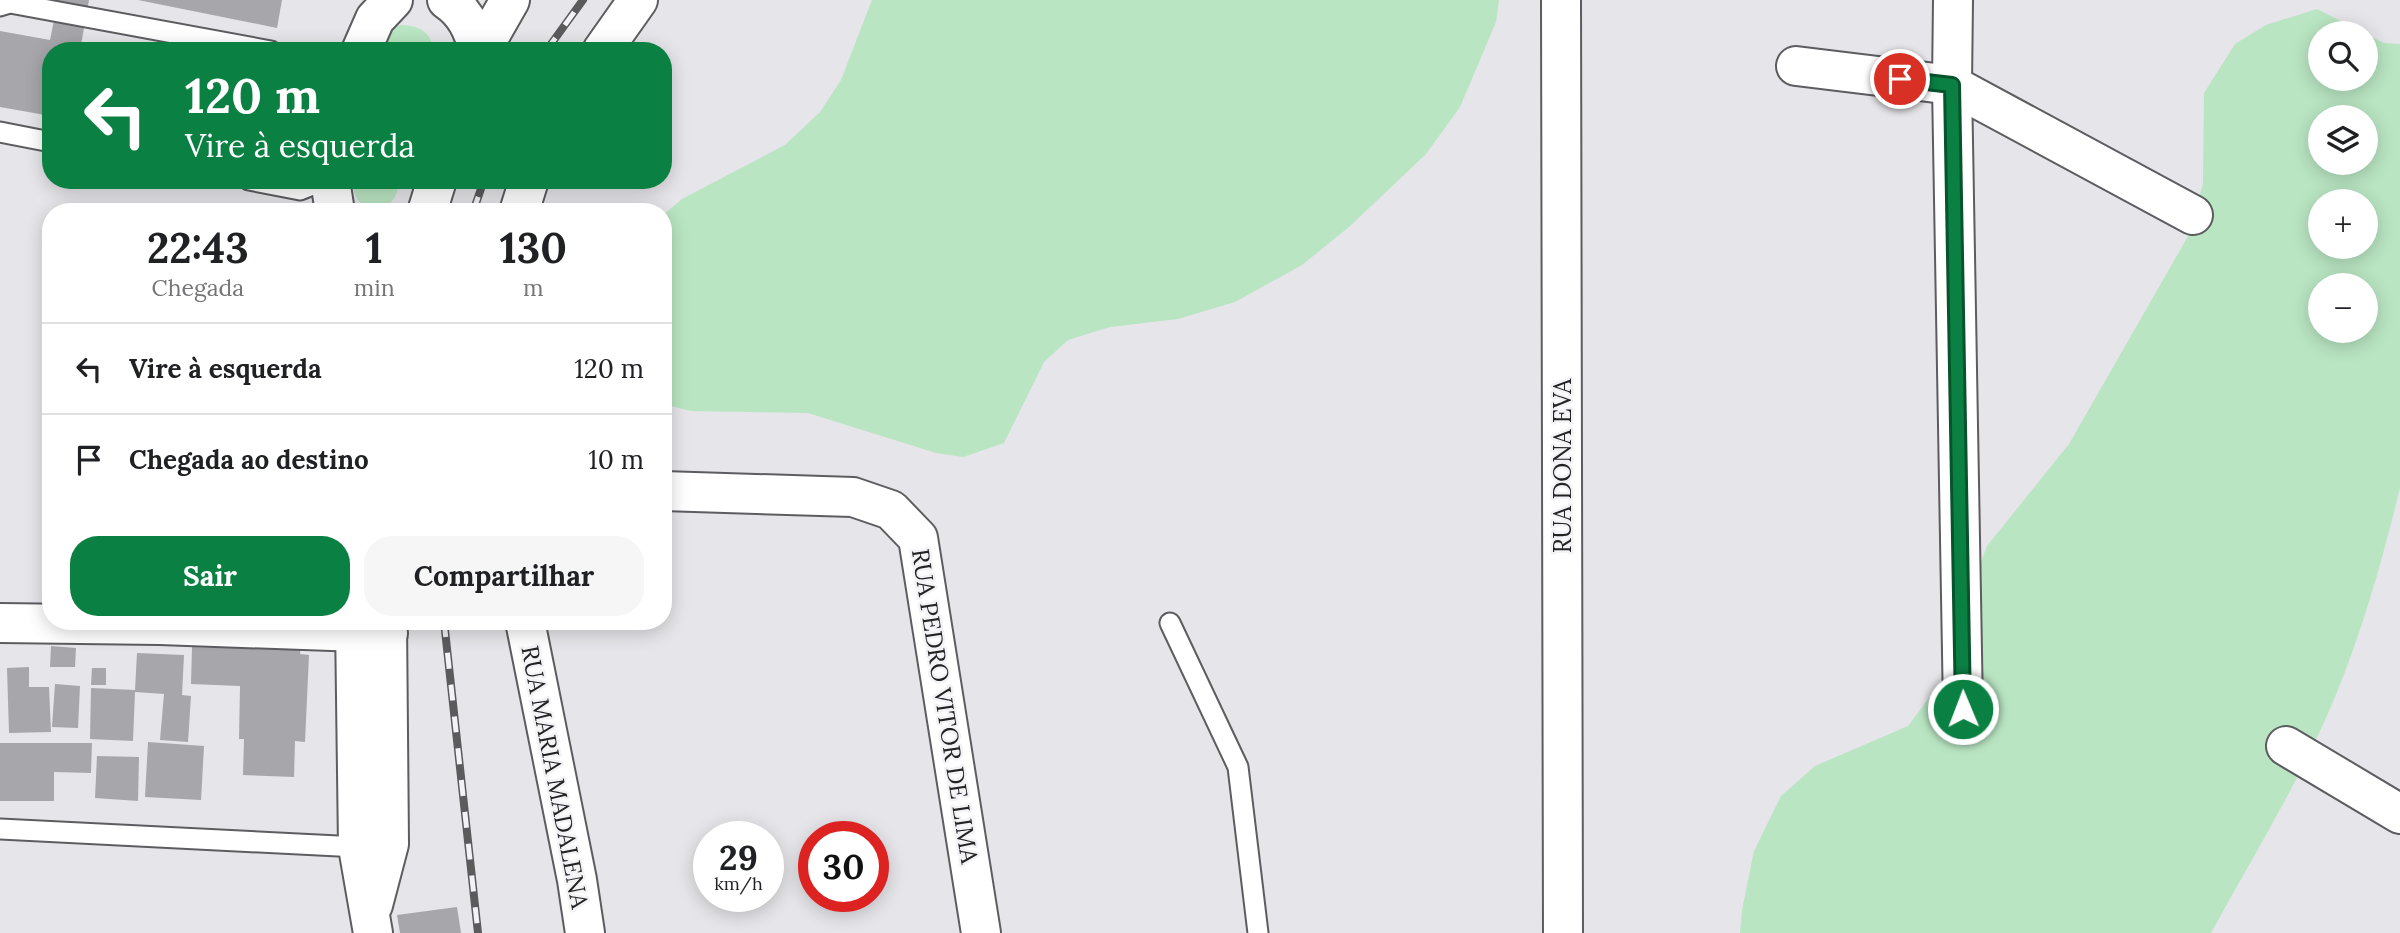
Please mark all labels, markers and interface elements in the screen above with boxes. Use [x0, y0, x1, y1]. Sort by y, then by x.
map controls [2308, 21, 2378, 343]
button: search [2308, 21, 2378, 91]
pin [1870, 49, 1930, 109]
icon: arrive [1881, 60, 1919, 98]
text: 120 m [185, 64, 320, 126]
icon: left [70, 70, 161, 161]
button: layers [2308, 105, 2378, 175]
text: Vire à esquerda [185, 125, 415, 166]
button: + [2308, 189, 2378, 259]
text: 22:43 [147, 221, 249, 275]
text: 1 [366, 221, 383, 275]
text: 130 [500, 221, 567, 275]
text: Chegada [152, 273, 244, 302]
text: min [354, 273, 395, 302]
text: m [523, 273, 544, 302]
button: − [2308, 273, 2378, 343]
icon: left [70, 350, 108, 388]
text: Vire à esquerda [129, 352, 322, 385]
text: 120 m [574, 352, 644, 385]
street label: RUA DONA EVA [1547, 378, 1578, 553]
icon: arrive [70, 441, 108, 479]
text: Chegada ao destino [129, 443, 369, 476]
text: 10 m [588, 443, 644, 476]
button: Sair [70, 536, 350, 616]
button: Compartilhar [364, 536, 644, 616]
street label: RUA PEDRO VITOR DE LIMA [905, 546, 985, 867]
street label: RUA MARIA MADALENA [514, 643, 596, 912]
position arrow [1926, 672, 2000, 746]
speed limit sign: 30 [798, 821, 889, 912]
text: 29 [719, 835, 758, 880]
text: km/h [714, 872, 763, 895]

